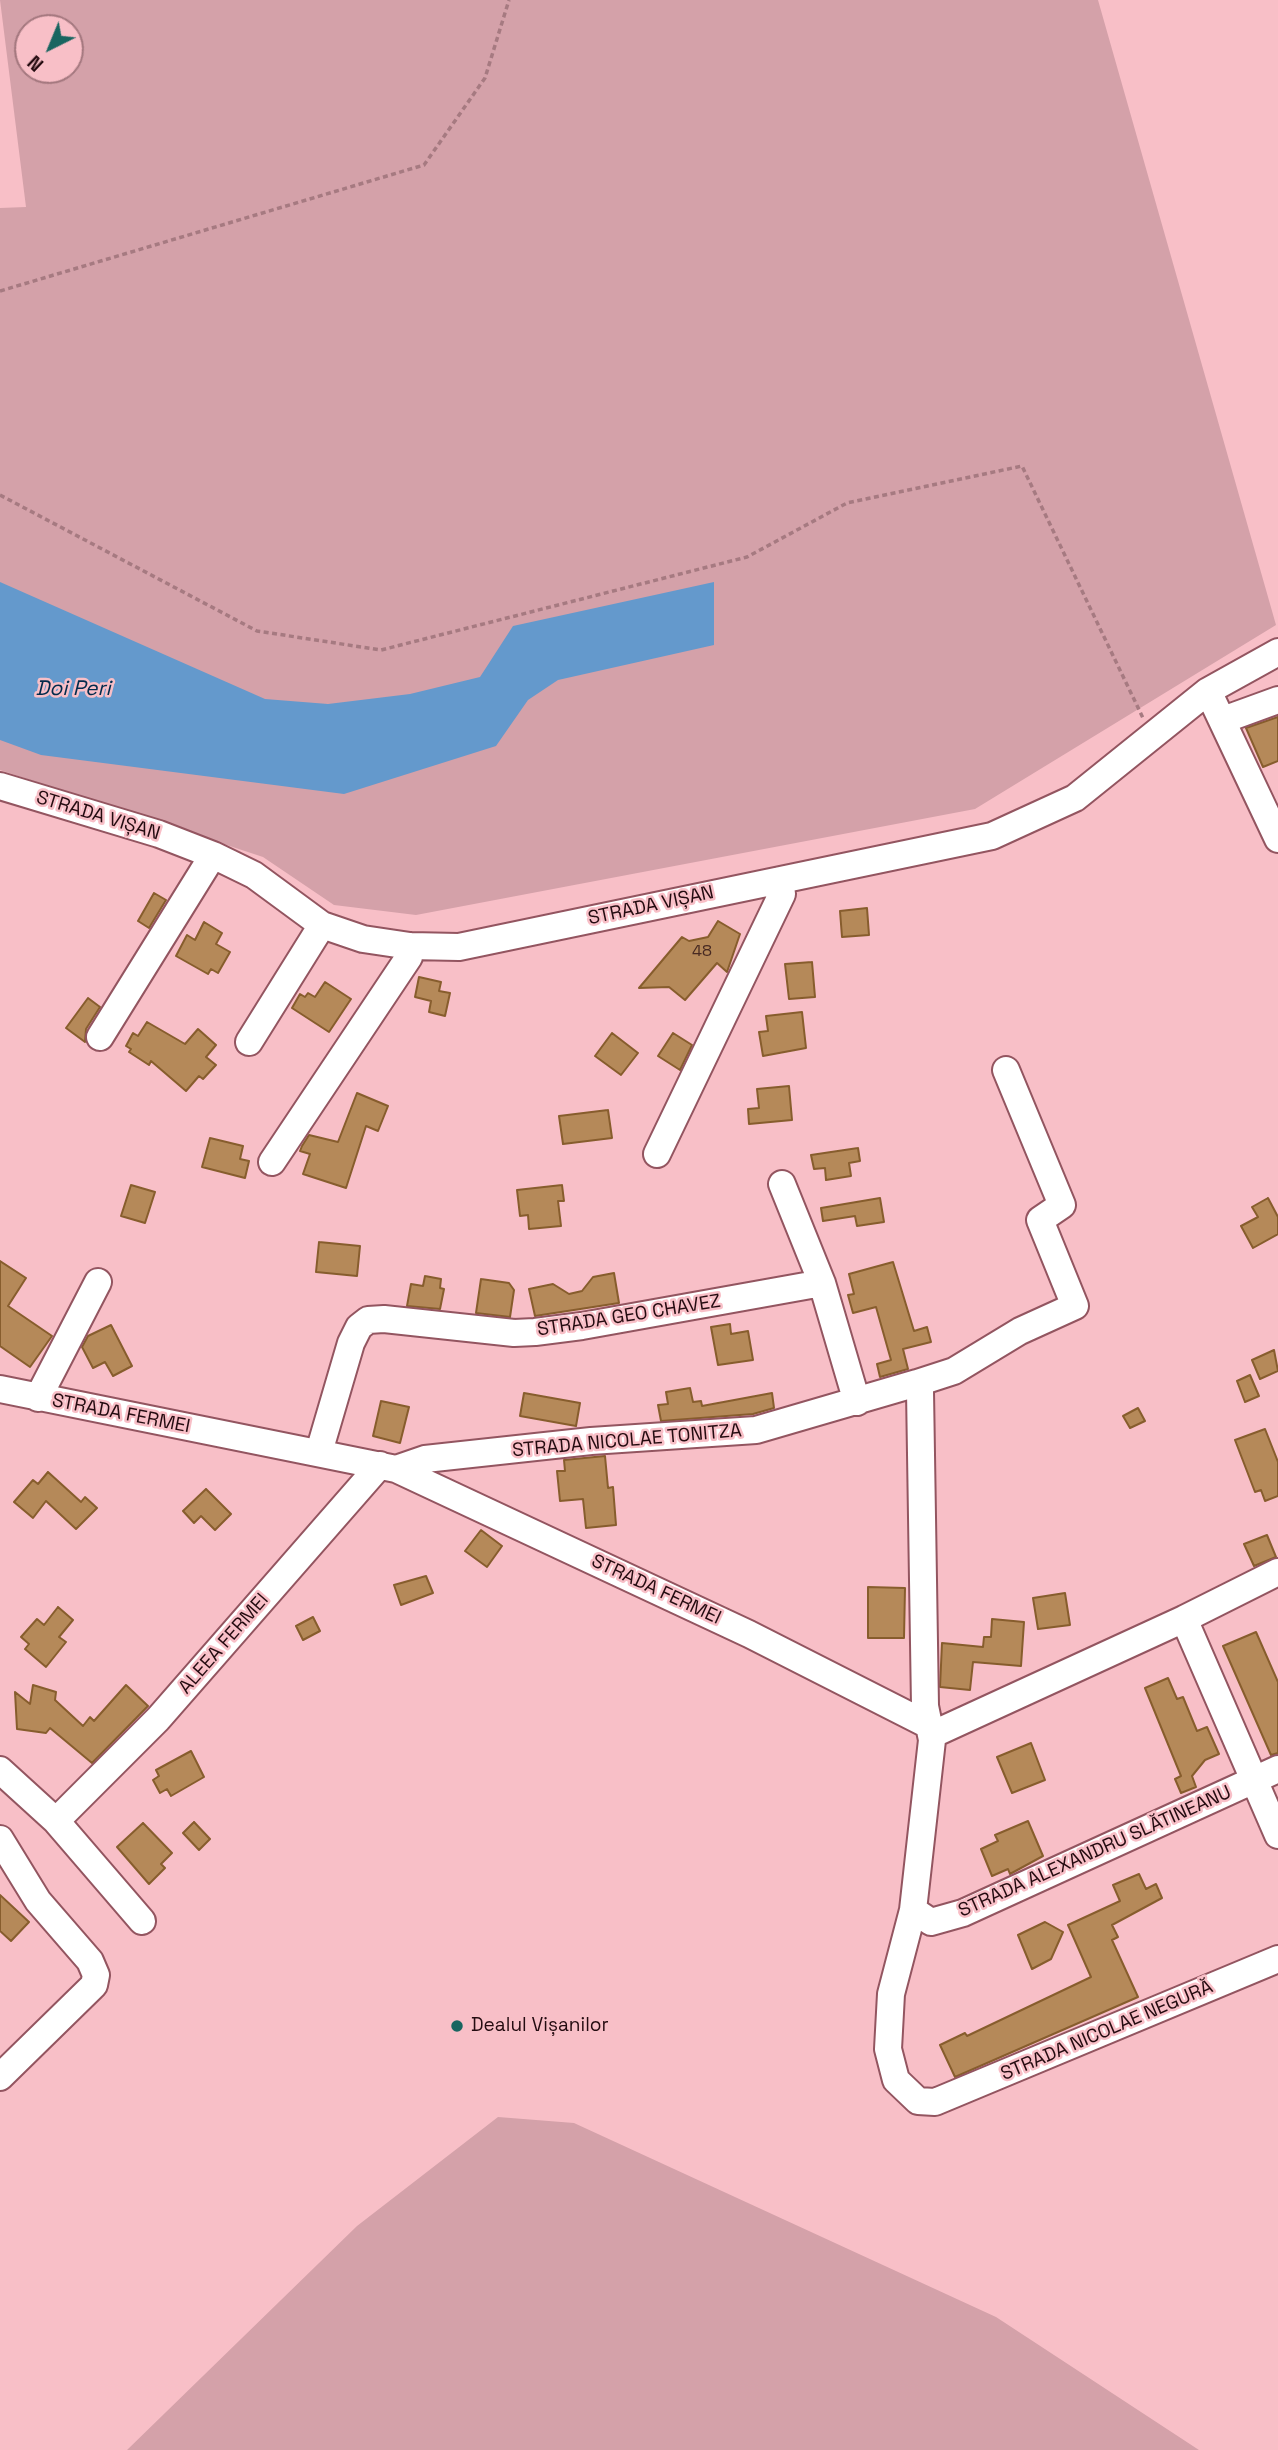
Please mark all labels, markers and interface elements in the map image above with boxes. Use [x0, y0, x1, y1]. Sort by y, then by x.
north arrow [14, 14, 84, 84]
text: N [23, 50, 49, 77]
water label: Doi Peri [35, 676, 111, 702]
street label: STRADA VIȘAN [33, 786, 163, 846]
street label: STRADA VIȘAN [586, 882, 716, 930]
house number: 48 [692, 942, 712, 962]
street label: STRADA GEO CHAVEZ [536, 1290, 722, 1342]
street label: STRADA FERMEI [50, 1389, 192, 1439]
street label: STRADA NICOLAE TONITZA [511, 1420, 743, 1462]
street label: STRADA FERMEI [588, 1550, 724, 1630]
street label: ALEEA FERMEI [174, 1589, 274, 1699]
street label: STRADA ALEXANDRU SLĂTINEANU [955, 1781, 1235, 1923]
street label: STRADA NICOLAE NEGURĂ [998, 1976, 1216, 2086]
place label: Dealul Vișanilor [471, 2015, 609, 2037]
marker: Dealul Vișanilor [449, 2018, 465, 2034]

